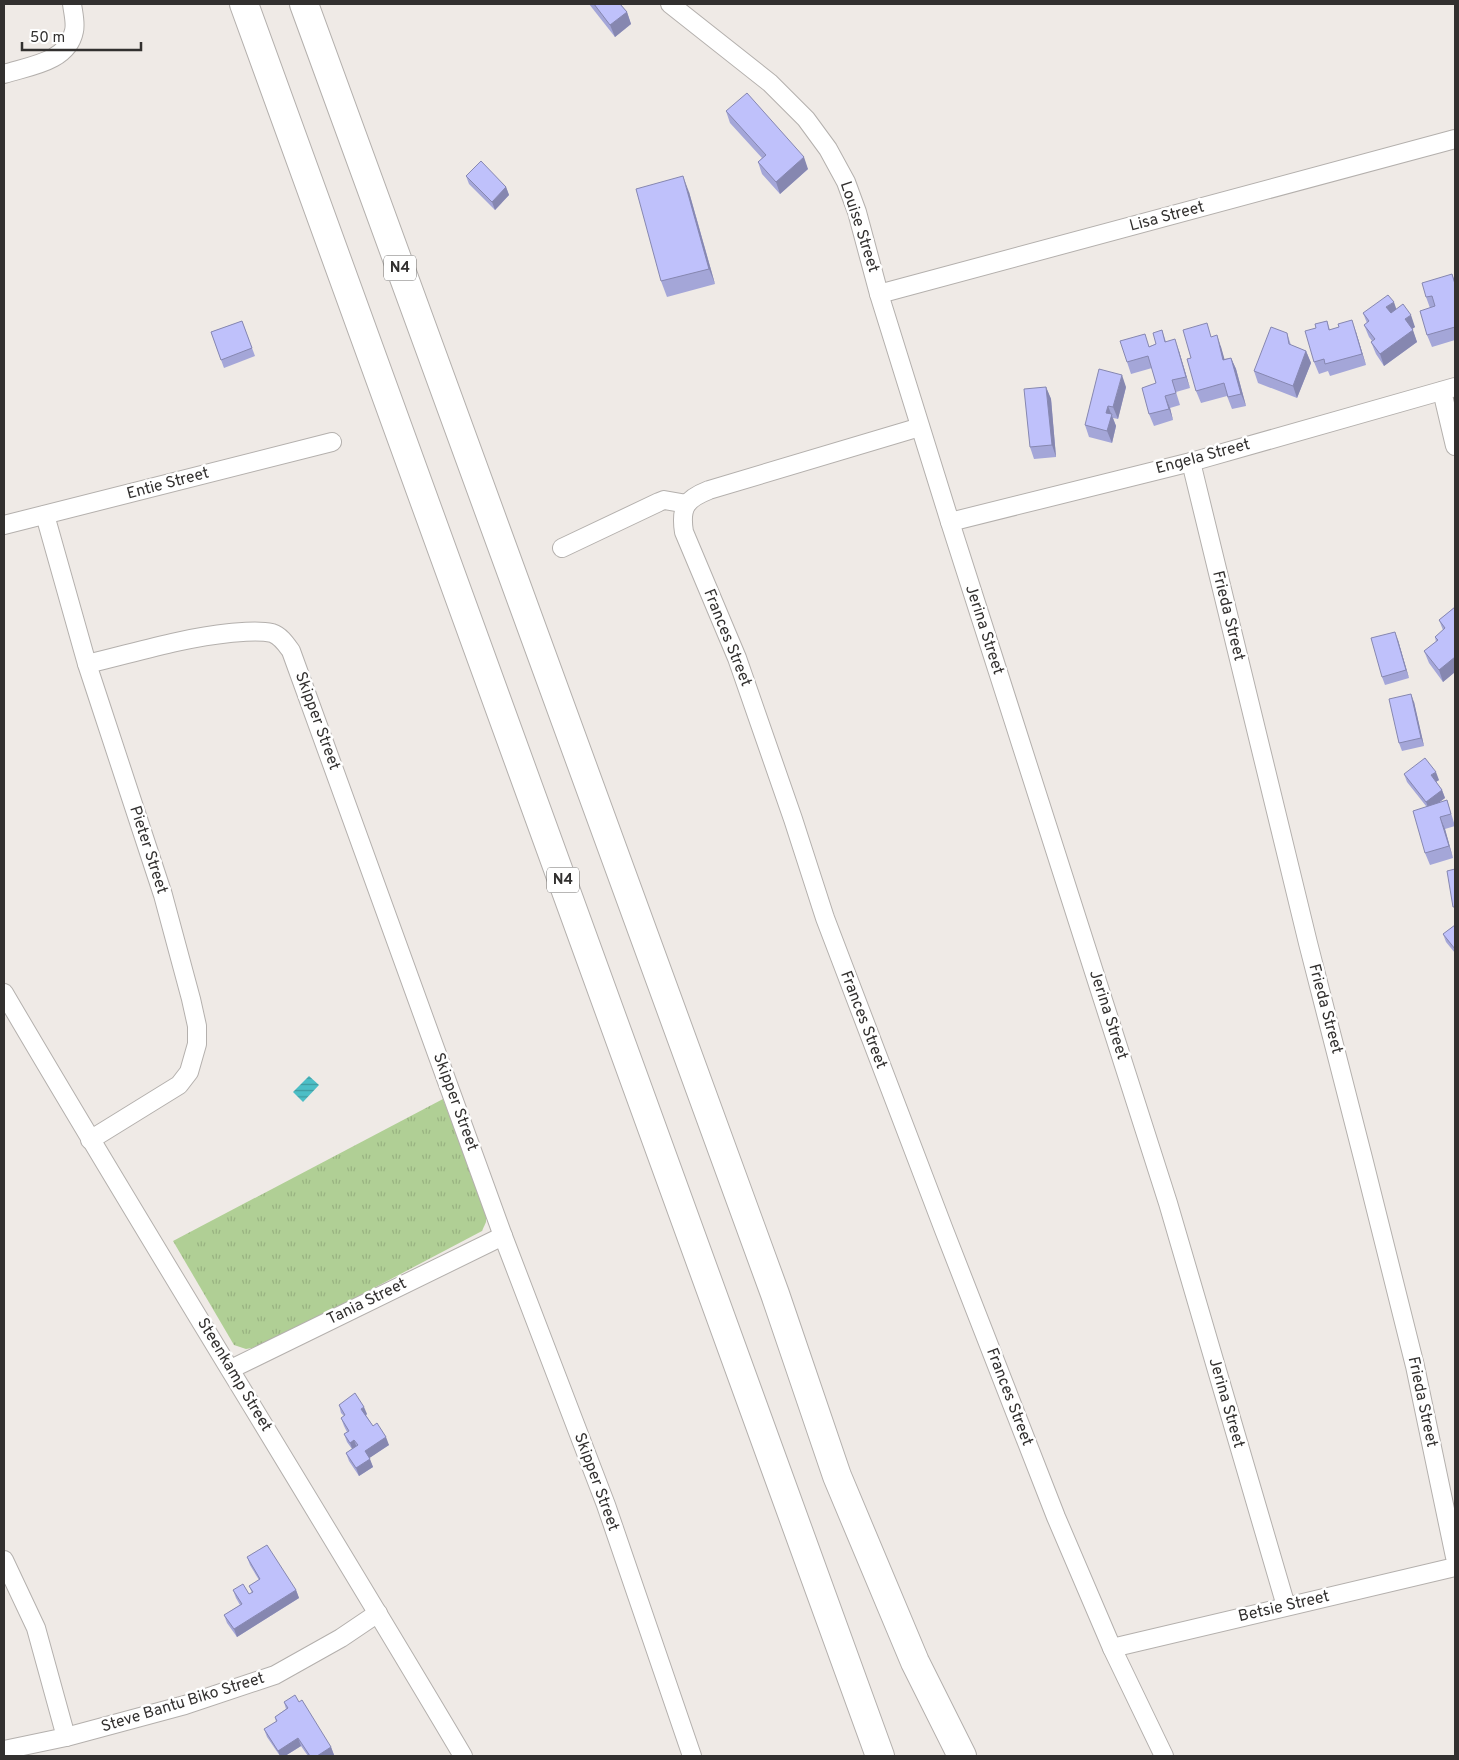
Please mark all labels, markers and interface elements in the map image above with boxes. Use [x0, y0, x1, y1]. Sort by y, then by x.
scale bar [22, 20, 141, 52]
text: 50 m [30, 29, 65, 48]
street label: Louise Street [835, 179, 883, 275]
street label: Lisa Street [1127, 197, 1207, 237]
road number: N4 [384, 256, 416, 280]
street label: Engela Street [1154, 435, 1252, 479]
street label: Entie Street [125, 463, 211, 505]
street label: Frieda Street [1207, 569, 1249, 663]
street label: Jerina Street [960, 583, 1008, 677]
street label: Frances Street [698, 586, 756, 690]
street label: Skipper Street [290, 669, 344, 773]
street label: Pieter Street [124, 804, 172, 896]
road number: N4 [547, 868, 579, 892]
street label: Frieda Street [1303, 962, 1347, 1056]
street label: Frances Street [835, 968, 891, 1072]
street label: Jerina Street [1084, 968, 1132, 1062]
street label: Skipper Street [428, 1050, 482, 1154]
street label: Tania Street [324, 1274, 410, 1330]
street label: Steenkamp Street [192, 1314, 276, 1436]
street label: Frances Street [981, 1345, 1037, 1449]
street label: Frieda Street [1403, 1355, 1441, 1449]
street label: Jerina Street [1204, 1356, 1248, 1450]
street label: Skipper Street [569, 1430, 623, 1534]
street label: Betsie Street [1236, 1587, 1332, 1627]
street label: Steve Bantu Biko Street [99, 1669, 267, 1737]

